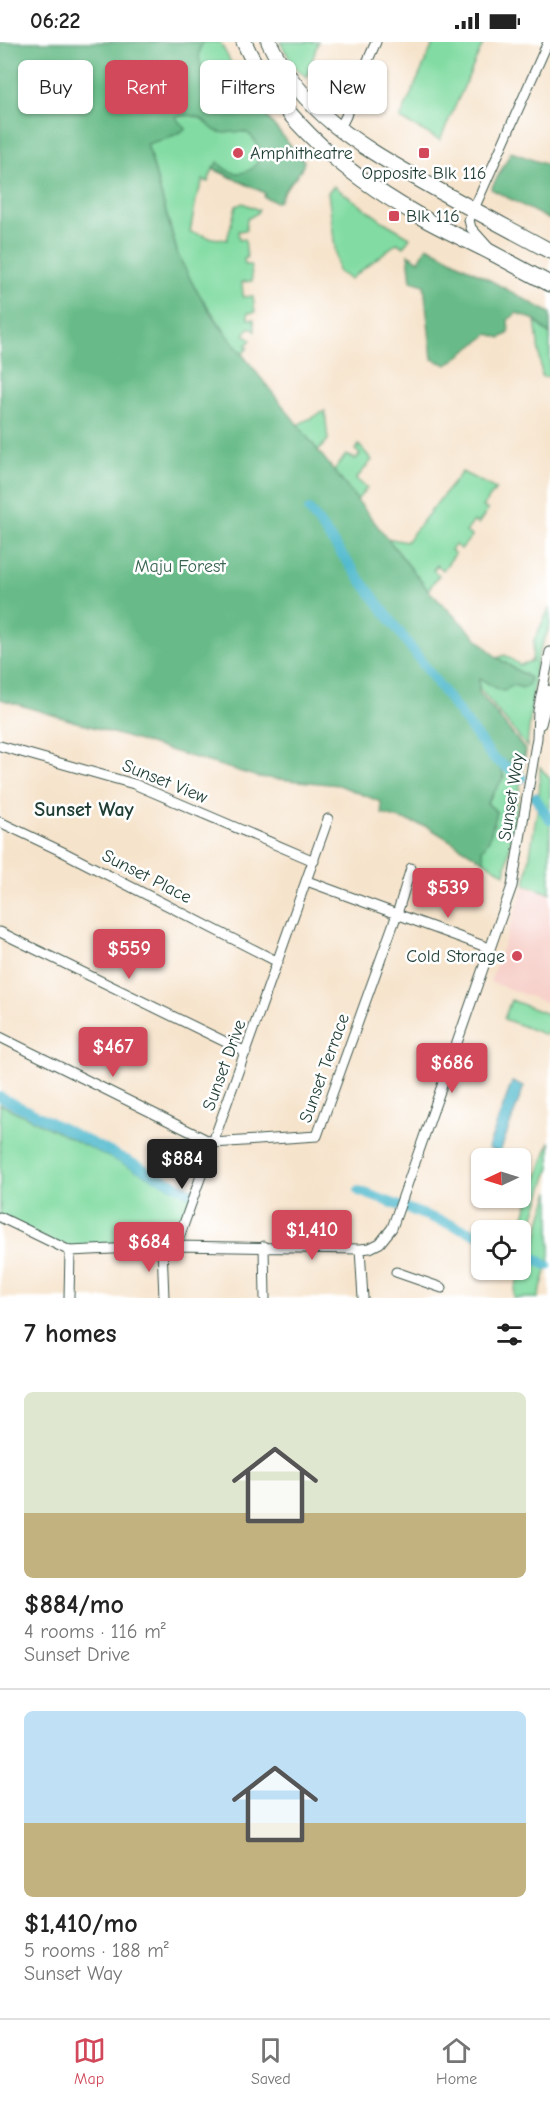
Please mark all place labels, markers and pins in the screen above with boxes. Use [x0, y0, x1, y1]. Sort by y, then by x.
place label: Amphitheatre [250, 143, 353, 164]
marker: Amphitheatre [231, 146, 245, 160]
marker: Opposite Blk 116 [417, 146, 431, 160]
place label: Opposite Blk 116 [361, 163, 487, 184]
place label: Blk 116 [406, 206, 460, 227]
marker: Blk 116 [387, 209, 401, 223]
pin: $539 [412, 868, 484, 919]
pin: $559 [93, 929, 165, 980]
place label: Cold Storage [406, 946, 505, 967]
marker: Cold Storage [510, 949, 524, 963]
pin: $467 [77, 1027, 149, 1078]
pin: $686 [416, 1043, 488, 1094]
pin: $884 [146, 1139, 218, 1190]
pin: $1,410 [263, 1210, 361, 1261]
pin: $684 [113, 1222, 185, 1273]

